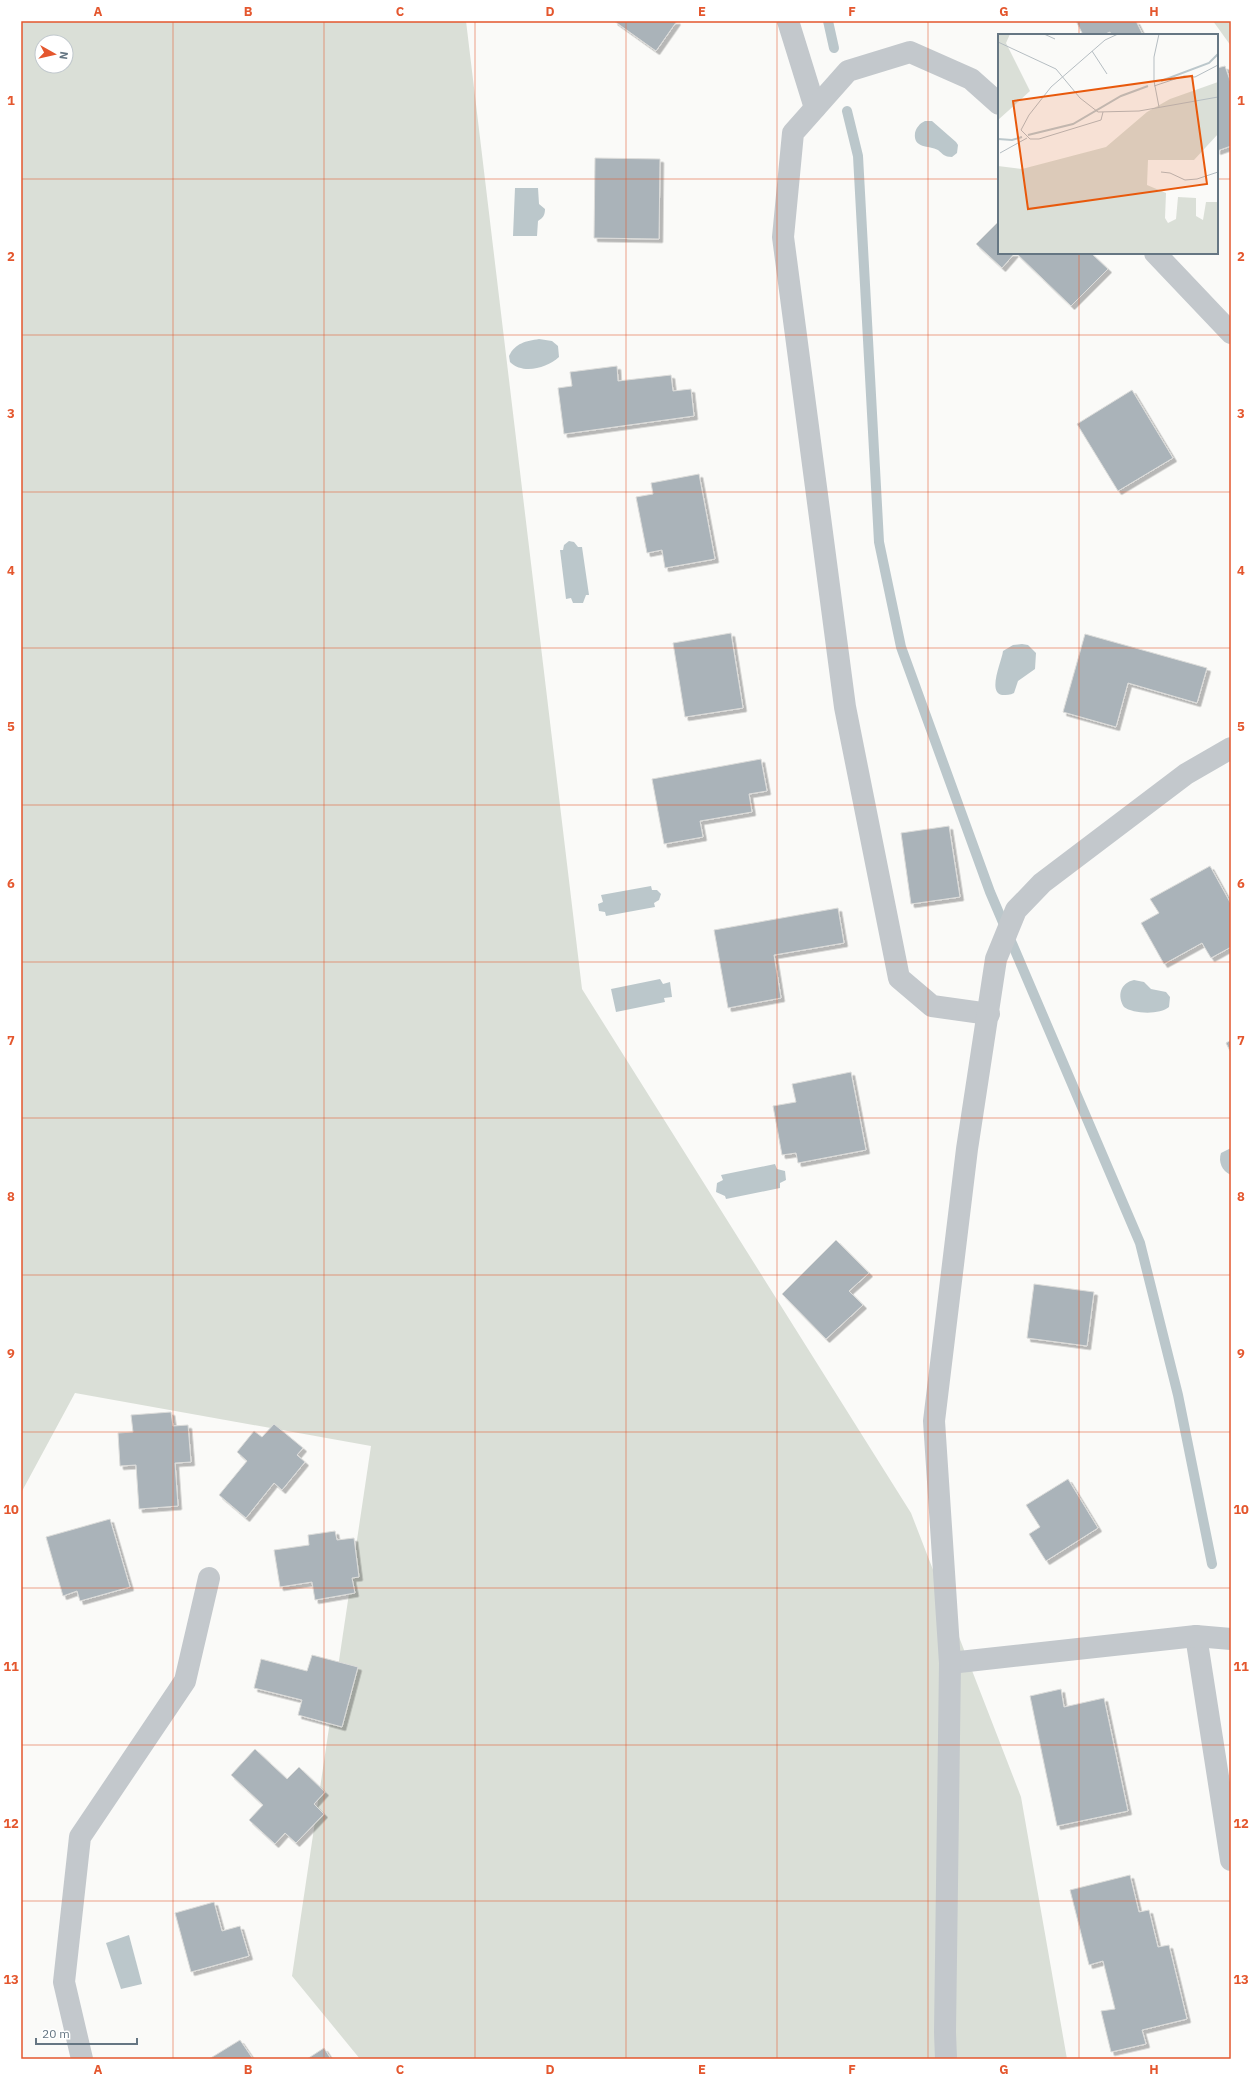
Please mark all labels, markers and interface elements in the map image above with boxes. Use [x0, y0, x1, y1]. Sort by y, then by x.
text: A [94, 3, 103, 20]
text: B [244, 3, 253, 20]
text: C [396, 3, 405, 20]
text: D [545, 3, 555, 20]
text: E [698, 3, 706, 20]
text: F [848, 3, 856, 20]
text: G [999, 3, 1009, 20]
text: H [1149, 3, 1159, 20]
north arrow [34, 34, 74, 74]
inset map [998, 34, 1218, 254]
text: N [56, 50, 71, 60]
text: 1 [7, 92, 15, 109]
text: 1 [1237, 92, 1245, 109]
text: 2 [7, 248, 15, 265]
text: 2 [1237, 248, 1245, 265]
text: 3 [7, 405, 15, 422]
text: 3 [1237, 405, 1245, 422]
text: 4 [7, 562, 15, 579]
text: 4 [1237, 562, 1245, 579]
text: 5 [7, 718, 15, 735]
text: 5 [1237, 718, 1245, 735]
text: 6 [7, 875, 15, 892]
text: 6 [1237, 875, 1245, 892]
text: 7 [7, 1032, 15, 1049]
text: 7 [1237, 1032, 1245, 1049]
text: 8 [7, 1188, 15, 1205]
text: 8 [1237, 1188, 1245, 1205]
text: 9 [7, 1345, 15, 1362]
text: 9 [1237, 1345, 1245, 1362]
text: 10 [3, 1501, 19, 1518]
text: 10 [1233, 1501, 1249, 1518]
text: 11 [3, 1658, 19, 1675]
text: 11 [1233, 1658, 1249, 1675]
text: 12 [3, 1815, 19, 1832]
text: 12 [1233, 1815, 1249, 1832]
text: 13 [3, 1971, 19, 1988]
text: 13 [1233, 1971, 1249, 1988]
scale bar [36, 2020, 137, 2046]
text: 20 m [42, 2026, 70, 2041]
text: A [94, 2061, 103, 2078]
text: B [244, 2061, 253, 2078]
text: C [396, 2061, 405, 2078]
text: D [545, 2061, 555, 2078]
text: E [698, 2061, 706, 2078]
text: F [848, 2061, 856, 2078]
text: G [999, 2061, 1009, 2078]
text: H [1149, 2061, 1159, 2078]

